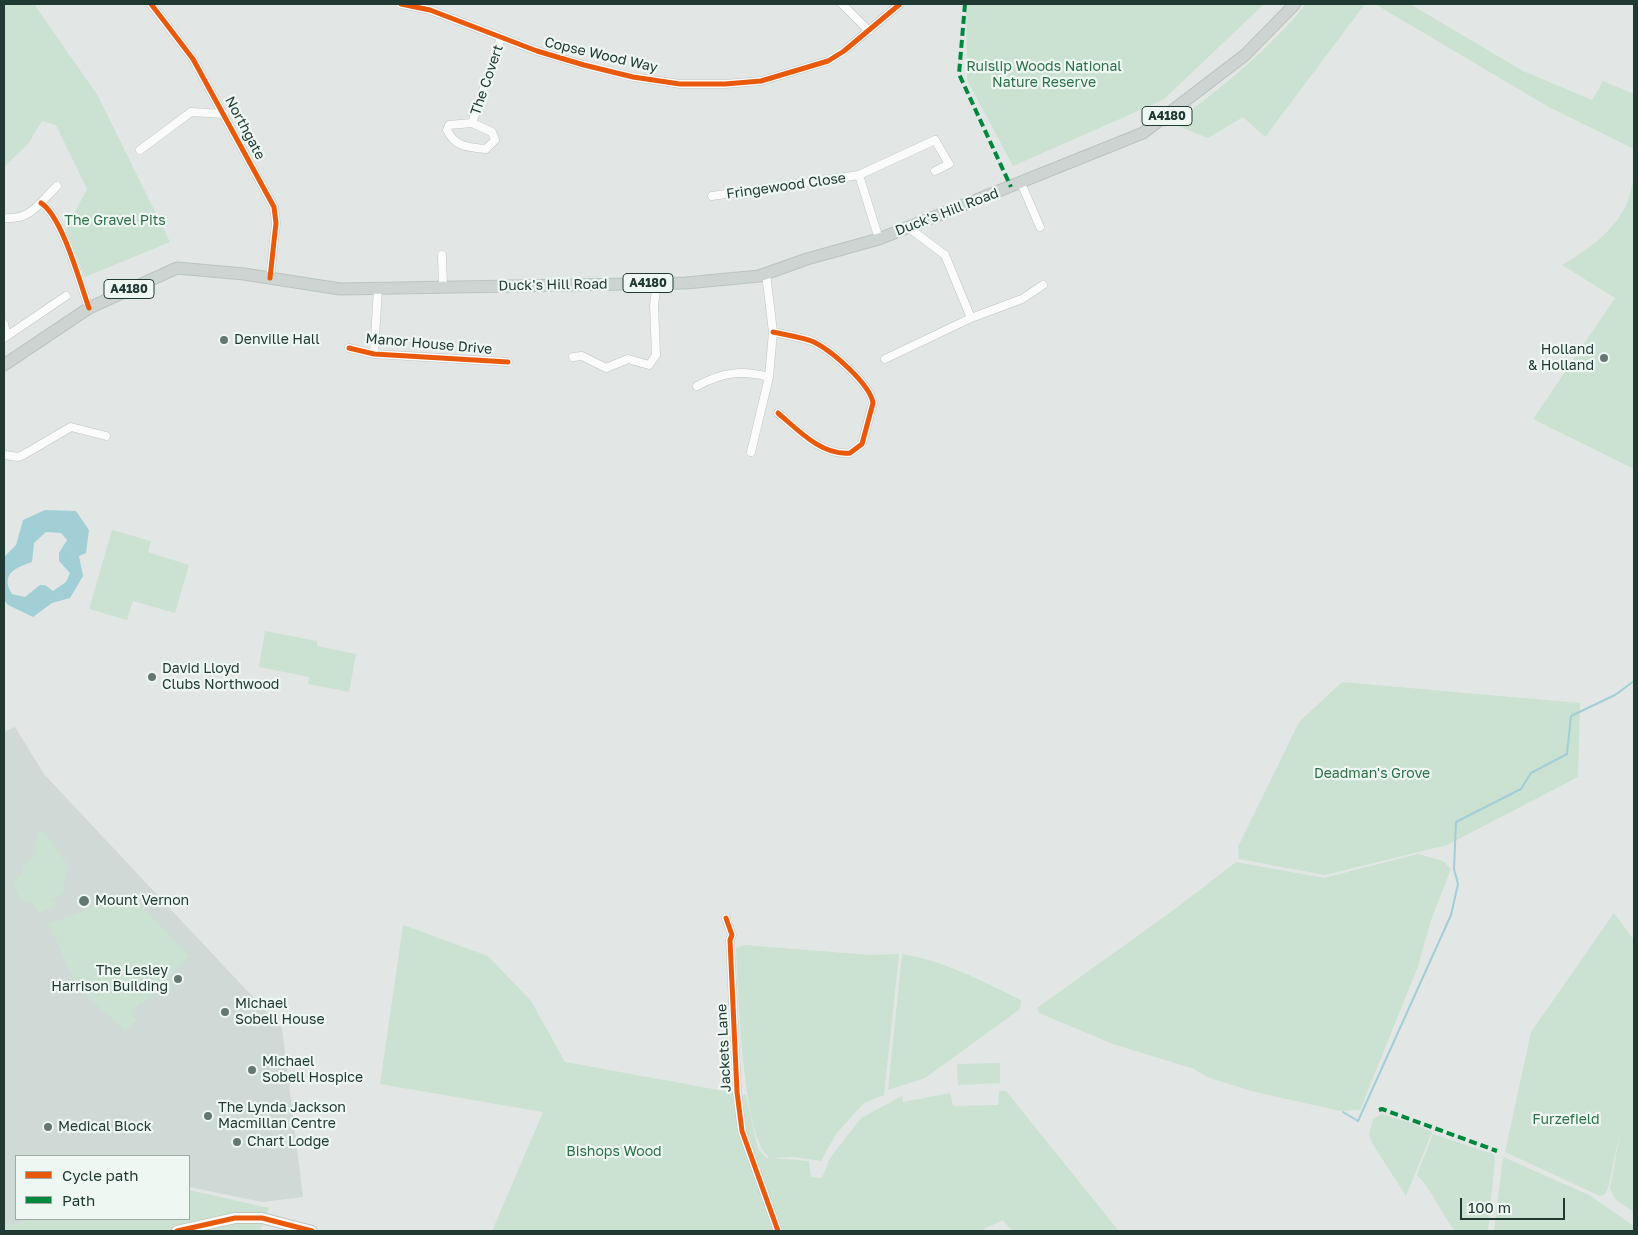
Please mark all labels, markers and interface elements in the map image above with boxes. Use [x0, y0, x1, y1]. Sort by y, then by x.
street label: Copse Wood Way [543, 34, 659, 76]
street label: The Covert [467, 42, 507, 118]
park label: Ruislip Woods National Nature Reserve [966, 59, 1122, 92]
street label: Northgate [221, 94, 269, 162]
road number: A4180 [1142, 106, 1192, 125]
street label: Fringewood Close [725, 169, 847, 203]
street label: Duck's Hill Road [893, 185, 1001, 239]
park label: The Gravel Pits [64, 213, 166, 229]
road number: A4180 [623, 274, 673, 292]
street label: Duck's Hill Road [498, 276, 608, 294]
road number: A4180 [104, 280, 154, 298]
street label: Manor House Drive [365, 330, 493, 358]
place label: Denville Hall [234, 332, 320, 348]
marker: Denville Hall [218, 334, 230, 346]
place label: Holland & Holland [1528, 342, 1594, 374]
marker: Holland & Holland [1598, 352, 1610, 364]
place label: David Lloyd Clubs Northwood [162, 661, 279, 694]
marker: David Lloyd Clubs Northwood [146, 671, 158, 683]
park label: Deadman's Grove [1314, 766, 1430, 782]
place label: Mount Vernon [95, 893, 189, 909]
marker: Mount Vernon [77, 894, 91, 908]
place label: The Lesley Harrison Building [51, 963, 168, 996]
marker: The Lesley Harrison Building [172, 973, 184, 985]
place label: Michael Sobell House [235, 996, 325, 1028]
street label: Jackets Lane [713, 1003, 735, 1093]
marker: Michael Sobell House [219, 1006, 231, 1018]
place label: Michael Sobell Hospice [262, 1054, 363, 1086]
marker: Michael Sobell Hospice [246, 1064, 258, 1076]
place label: The Lynda Jackson Macmillan Centre [218, 1100, 346, 1132]
marker: The Lynda Jackson Macmillan Centre [202, 1110, 214, 1122]
park label: Furzefield [1532, 1112, 1600, 1128]
place label: Medical Block [58, 1119, 152, 1135]
marker: Medical Block [42, 1121, 54, 1133]
place label: Chart Lodge [247, 1134, 329, 1150]
marker: Chart Lodge [231, 1136, 243, 1148]
park label: Bishops Wood [566, 1144, 662, 1160]
legend [15, 1155, 190, 1220]
text: Cycle path [62, 1166, 138, 1184]
scale bar [1463, 1188, 1568, 1220]
text: Path [62, 1191, 95, 1209]
text: 100 m [1468, 1198, 1511, 1216]

